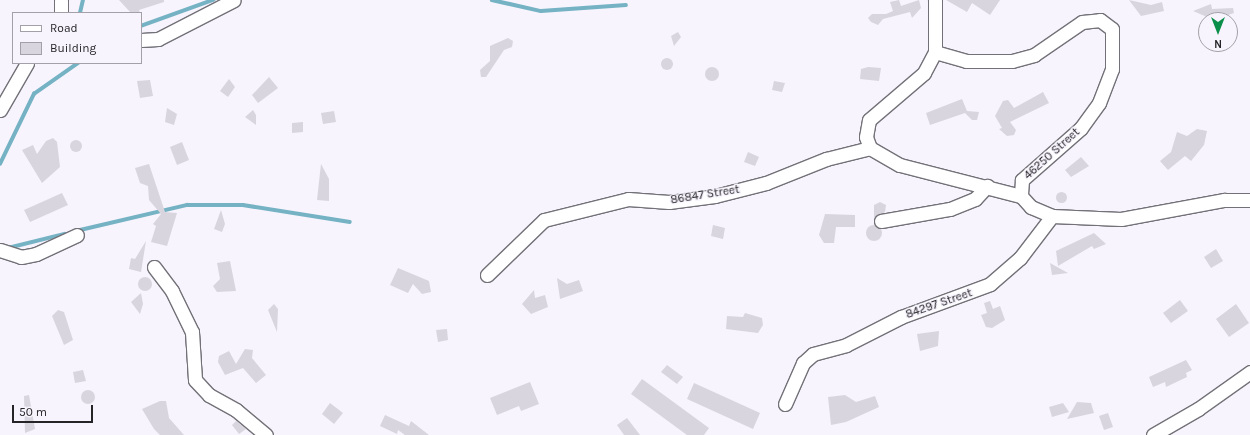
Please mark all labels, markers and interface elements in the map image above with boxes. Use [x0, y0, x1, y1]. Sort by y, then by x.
legend [12, 12, 142, 64]
north arrow [1198, 12, 1238, 52]
text: Road [50, 21, 78, 35]
text: N [1214, 37, 1222, 50]
text: Building [50, 41, 96, 55]
street label: 46250 Street [1021, 125, 1083, 183]
street label: 86847 Street [669, 182, 741, 208]
street label: 84297 Street [904, 286, 974, 322]
scale bar [14, 397, 95, 423]
text: 50 m [19, 405, 47, 419]

